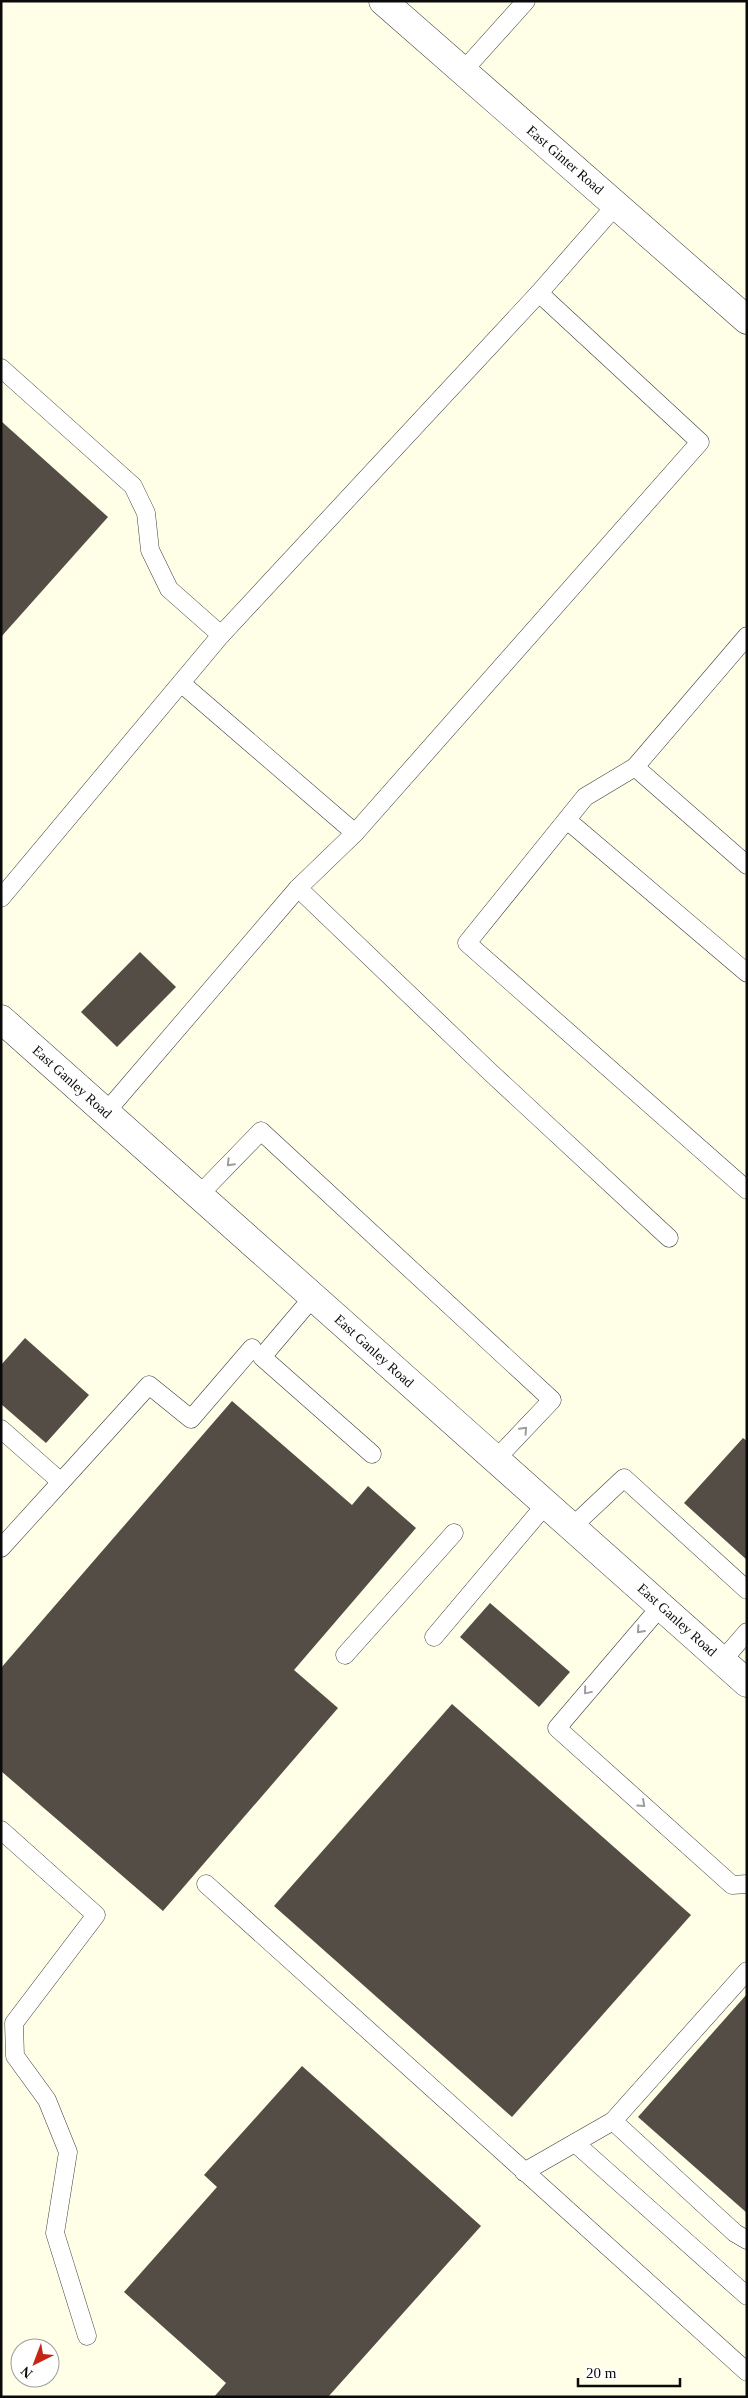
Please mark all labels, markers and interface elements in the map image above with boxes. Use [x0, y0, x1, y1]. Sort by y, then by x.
street label: East Ginter Road [524, 123, 606, 197]
street label: East Ganley Road [29, 1043, 115, 1121]
one-way arrow [227, 1158, 236, 1167]
street label: East Ganley Road [331, 1312, 417, 1390]
one-way arrow [518, 1427, 527, 1436]
street label: East Ganley Road [634, 1581, 720, 1659]
one-way arrow [637, 1624, 646, 1633]
one-way arrow [584, 1685, 593, 1694]
one-way arrow [636, 1798, 645, 1807]
north arrow [10, 2338, 60, 2388]
scale bar [578, 2356, 680, 2388]
text: N [18, 2363, 35, 2381]
text: 20 m [586, 2365, 617, 2381]

